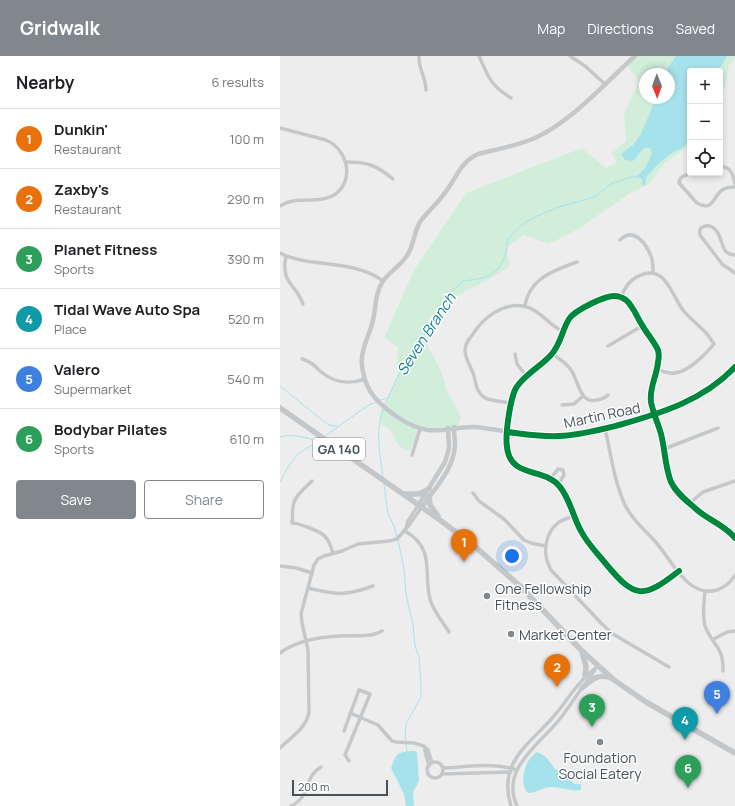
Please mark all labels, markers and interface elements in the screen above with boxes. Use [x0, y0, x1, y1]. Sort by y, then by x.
text: Gridwalk [20, 15, 100, 41]
text: Map [537, 19, 565, 38]
text: Directions [587, 19, 654, 38]
text: Saved [676, 19, 715, 38]
north arrow [639, 68, 675, 104]
map controls [687, 68, 723, 176]
button: + [687, 68, 723, 104]
text: Nearby [16, 71, 74, 94]
text: 6 results [212, 73, 264, 91]
button: − [687, 104, 723, 140]
text: Dunkin' [54, 119, 108, 140]
text: 1 [26, 130, 32, 148]
text: 100 m [229, 130, 264, 148]
text: Restaurant [54, 140, 121, 158]
button: locate [687, 140, 723, 176]
text: Zaxby's [54, 179, 109, 200]
text: 2 [25, 190, 33, 208]
text: 290 m [227, 190, 264, 208]
text: Restaurant [54, 200, 121, 218]
text: Planet Fitness [54, 239, 157, 260]
text: 3 [25, 250, 33, 268]
text: 390 m [227, 250, 264, 268]
text: Sports [54, 260, 94, 278]
water label: Seven Branch [392, 288, 461, 379]
text: Tidal Wave Auto Spa [54, 299, 200, 320]
text: 4 [25, 310, 33, 328]
text: 520 m [228, 310, 264, 328]
text: Place [54, 320, 87, 338]
text: Valero [54, 359, 100, 380]
text: 5 [25, 370, 33, 388]
text: 540 m [227, 370, 264, 388]
text: Supermarket [54, 380, 132, 398]
street label: Martin Road [562, 398, 642, 432]
text: Bodybar Pilates [54, 419, 167, 440]
text: 6 [25, 430, 33, 448]
text: 610 m [230, 430, 264, 448]
road number: GA 140 [313, 438, 365, 460]
text: Sports [54, 440, 94, 458]
button: Save [16, 480, 136, 519]
button: Share [144, 480, 264, 519]
pin: 1 [451, 529, 477, 562]
your location [502, 546, 522, 566]
place label: One Fellowship Fitness [495, 579, 592, 614]
marker: One Fellowship Fitness [482, 591, 492, 601]
place label: Market Center [519, 625, 612, 644]
marker: Market Center [506, 629, 516, 639]
pin: 2 [544, 654, 570, 687]
pin: 5 [704, 681, 730, 714]
pin: 3 [579, 694, 605, 727]
pin: 4 [672, 707, 698, 740]
marker: Foundation Social Eatery [595, 737, 605, 747]
place label: Foundation Social Eatery [558, 748, 642, 783]
pin: 6 [675, 755, 701, 788]
scale bar [292, 778, 388, 797]
text: 200 m [298, 779, 329, 794]

